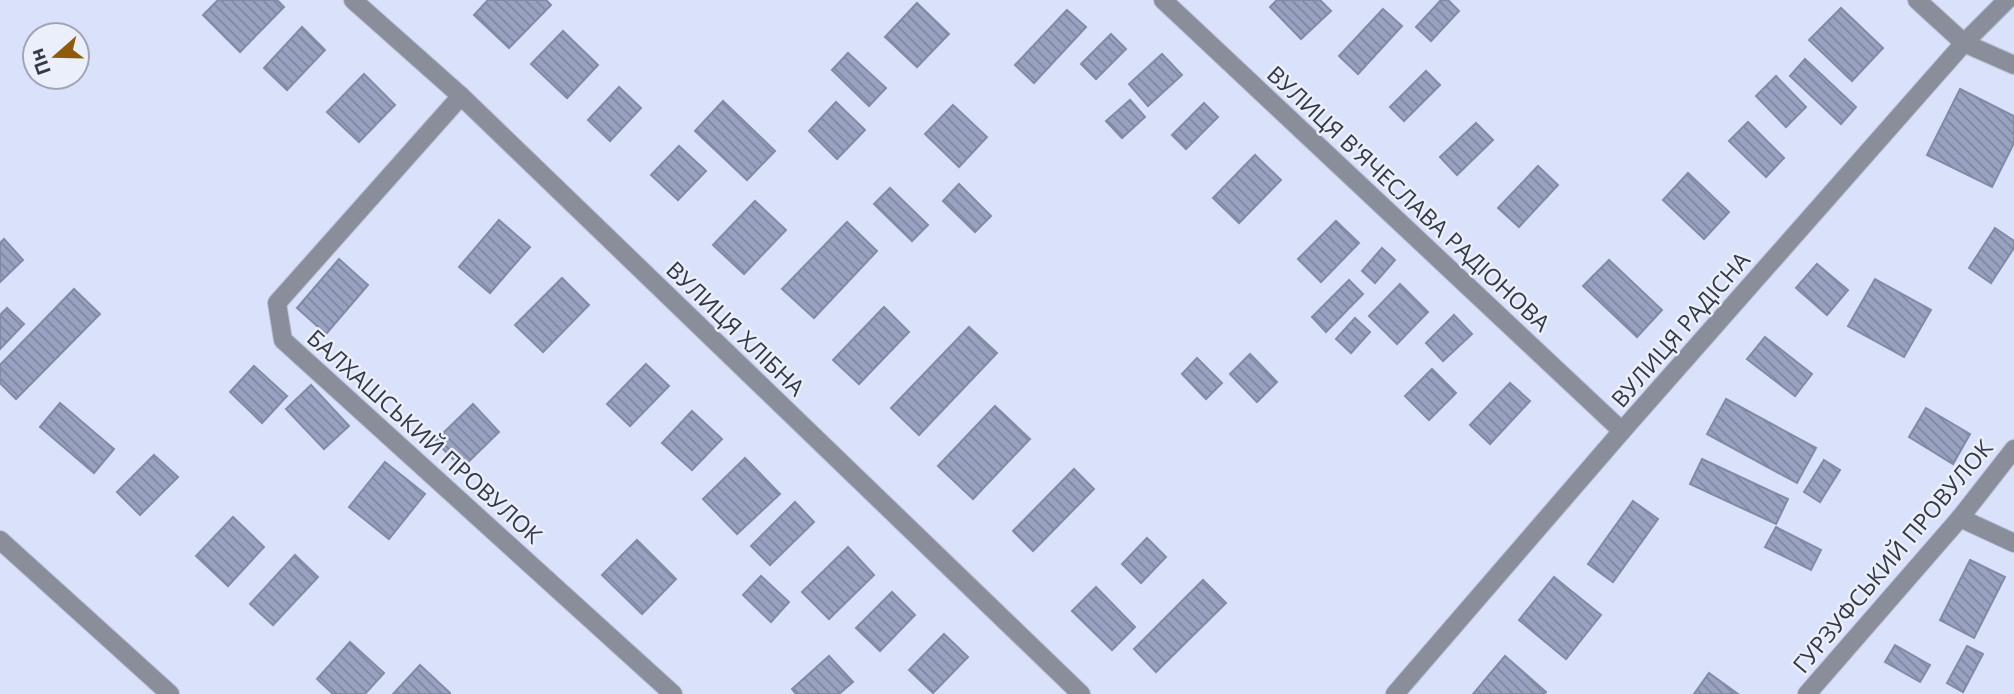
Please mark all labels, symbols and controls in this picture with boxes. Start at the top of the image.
north arrow [21,21,91,91]
text: Пн [23,45,57,79]
street label: ВУЛИЦЯ В'ЯЧЕСЛАВА РАДІОНОВА [1260,58,1558,338]
street label: ВУЛИЦЯ РАДІСНА [1603,244,1757,414]
street label: ВУЛИЦЯ ХЛІБНА [660,253,813,403]
street label: БАЛХАШСЬКИЙ ПРОВУЛОК [301,322,550,551]
street label: ГУРЗУФСЬКИЙ ПРОВУЛОК [1785,432,2000,680]

